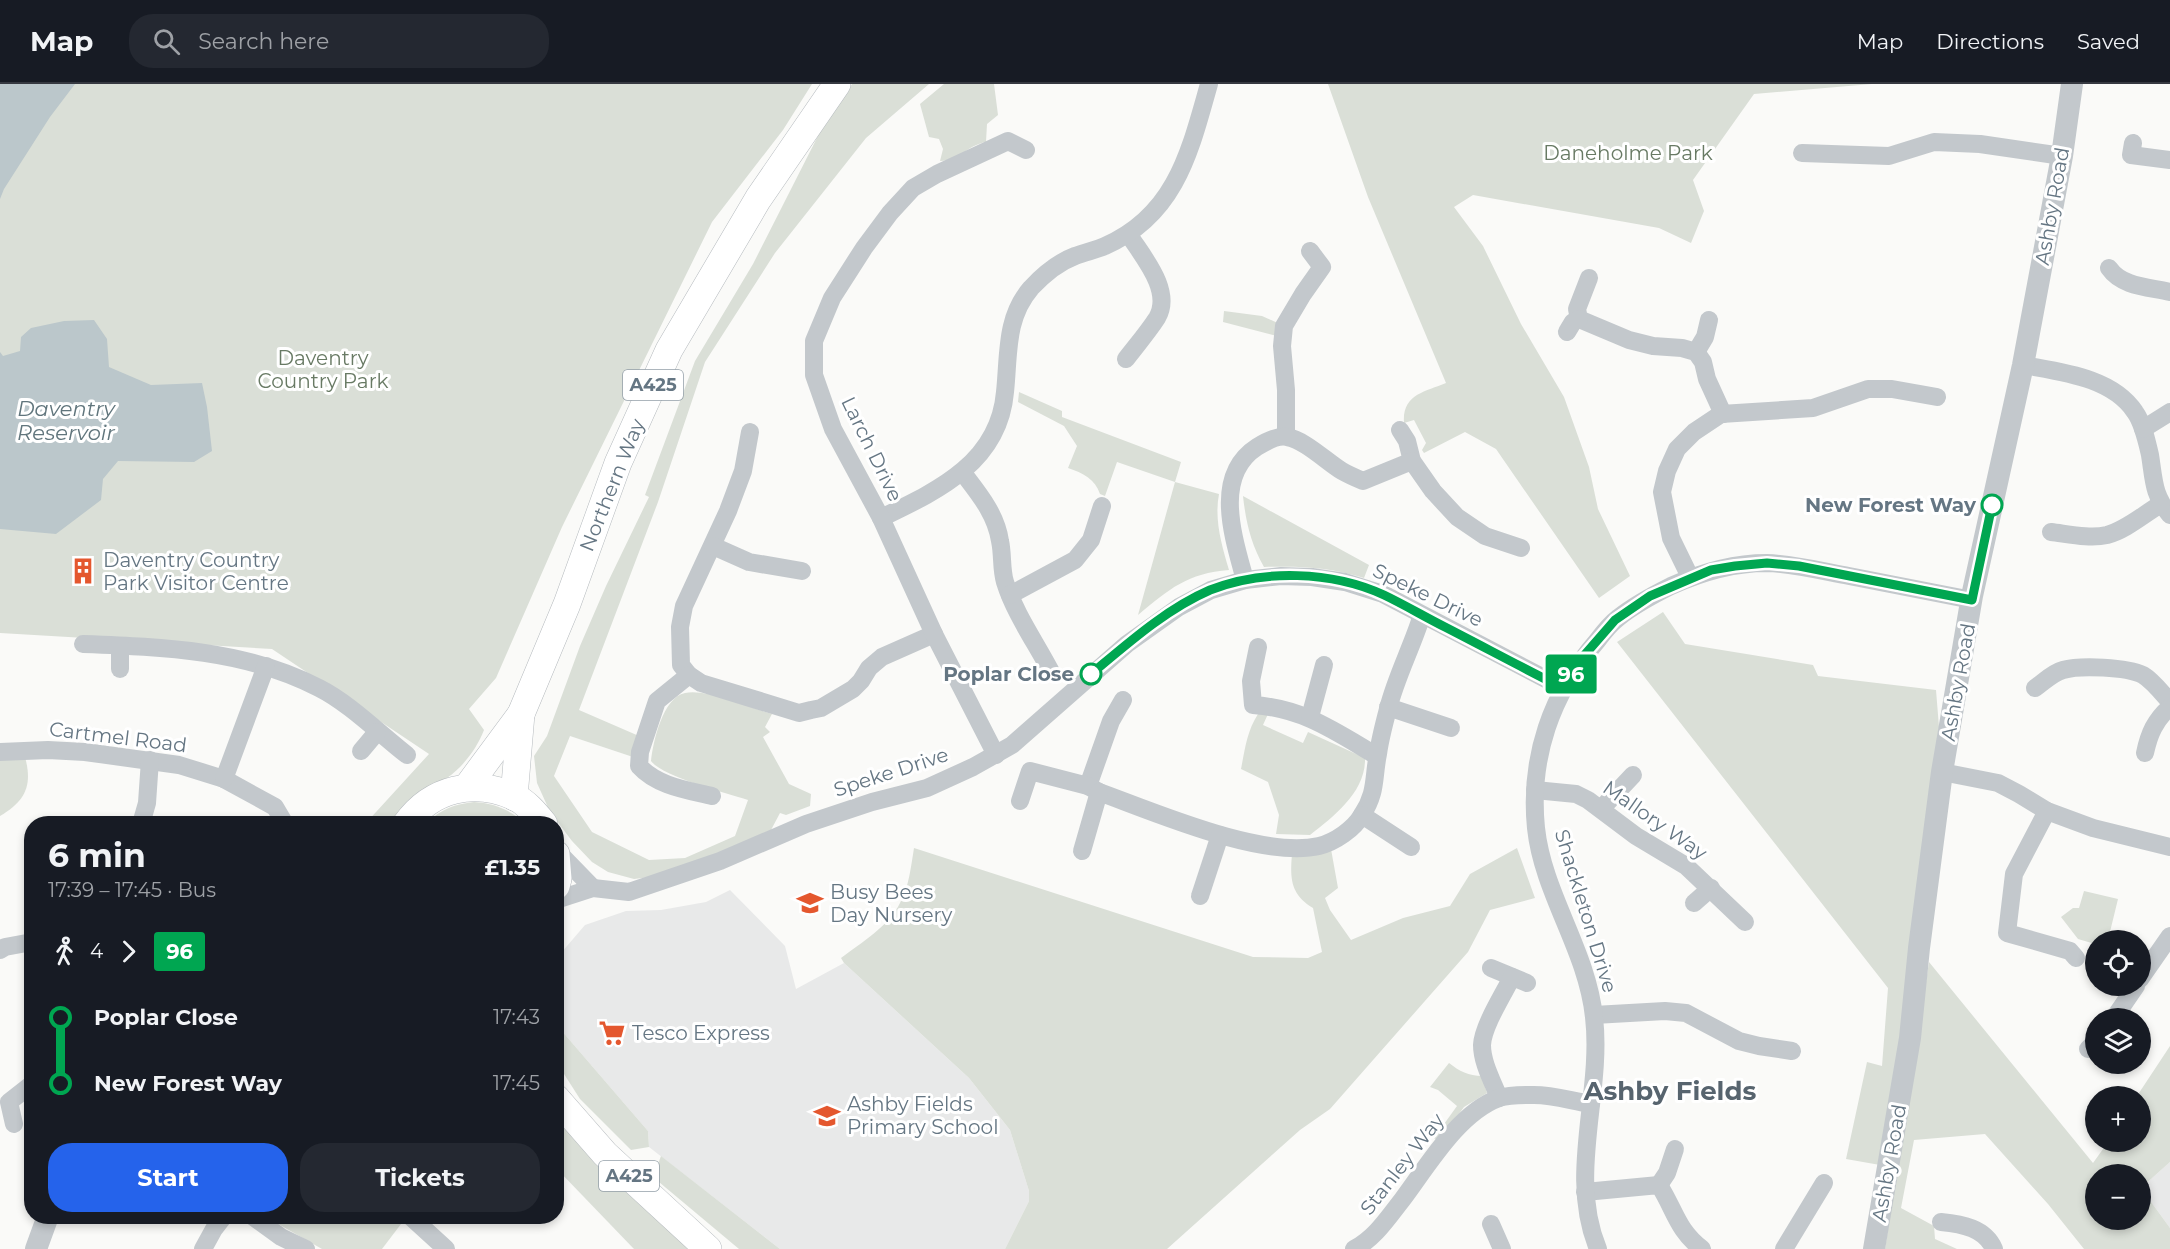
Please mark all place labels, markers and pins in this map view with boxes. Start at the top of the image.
place label: New Forest Way [1805,493,1977,517]
marker: New Forest Way [1981,494,2003,516]
place label: Daventry Country Park Visitor Centre [103,548,289,595]
building icon: Daventry Country Park Visitor Centre [68,556,98,586]
place label: Poplar Close [943,662,1074,686]
marker: Poplar Close [1080,663,1102,685]
place label: Busy Bees Day Nursery [830,880,952,927]
school or university icon: Busy Bees Day Nursery [795,888,825,918]
supermarket icon: Tesco Express [597,1018,627,1048]
place label: Tesco Express [632,1021,770,1045]
place label: Ashby Fields Primary School [847,1092,999,1139]
school or university icon: Ashby Fields Primary School [812,1101,842,1131]

